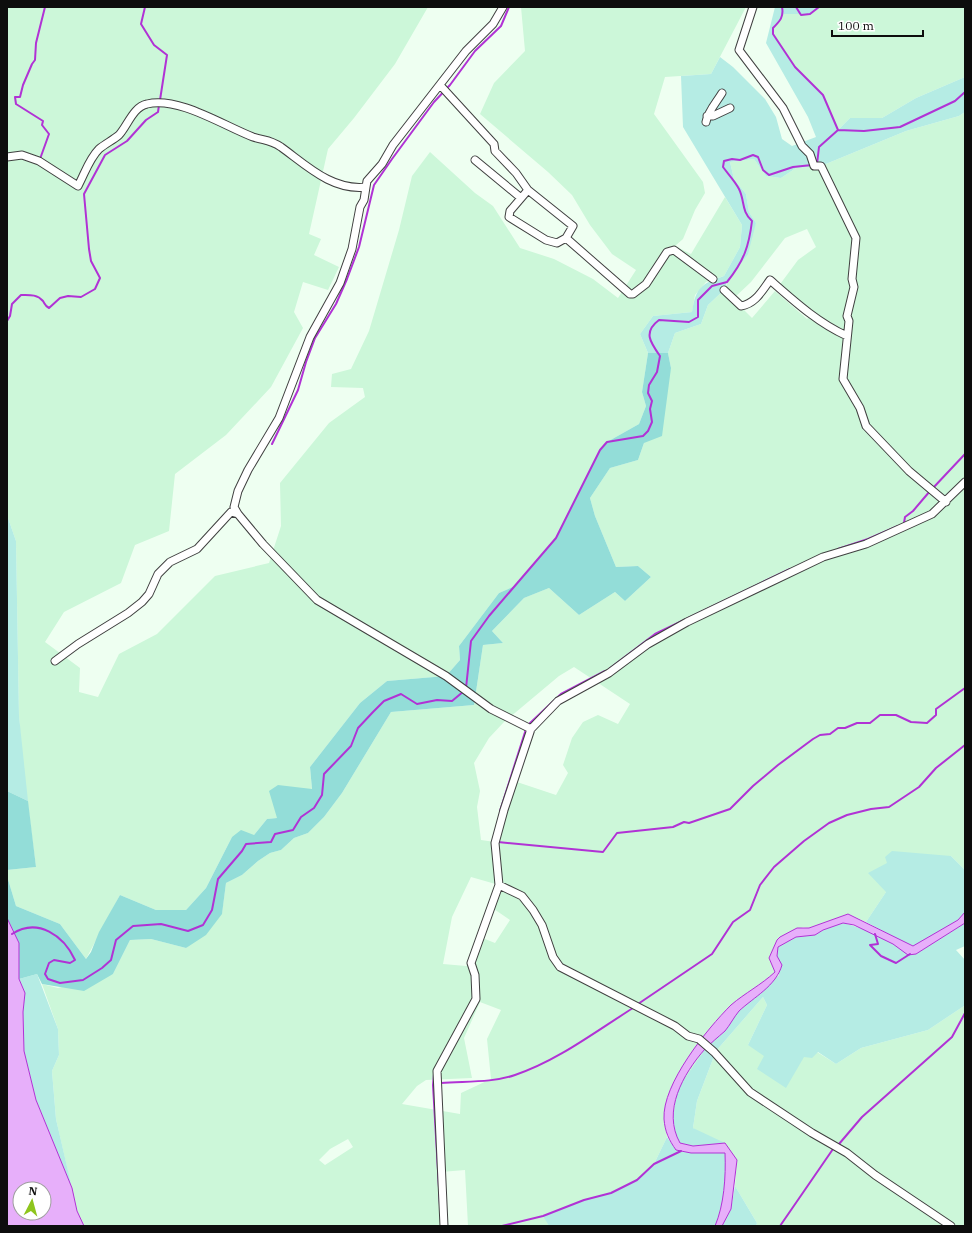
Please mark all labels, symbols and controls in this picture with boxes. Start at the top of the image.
scale bar [832,12,923,38]
text: 100 m [838,18,874,33]
north arrow [12,1181,52,1221]
text: N [28,1184,38,1199]

